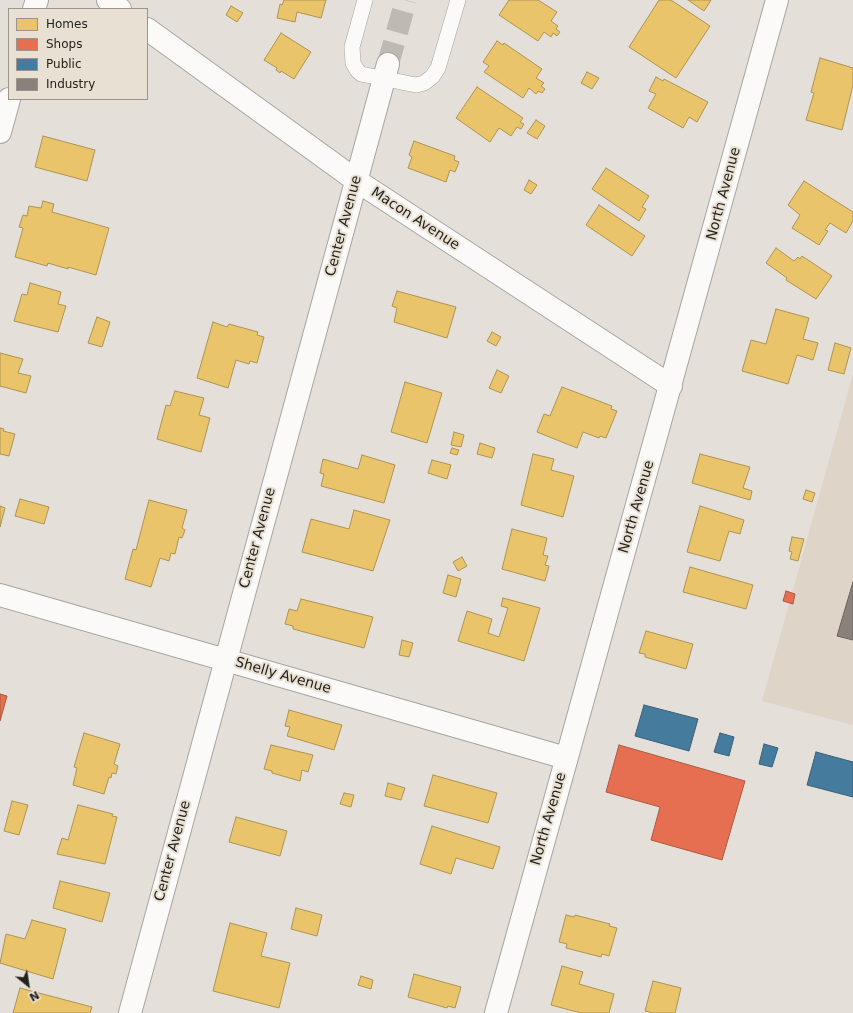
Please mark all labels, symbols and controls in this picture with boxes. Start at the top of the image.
legend [8,8,148,100]
text: Homes [46,17,88,31]
text: Shops [46,37,82,51]
text: Public [46,57,82,71]
text: Industry [46,77,95,91]
street label: North Avenue [704,146,744,242]
street label: Center Avenue [322,174,366,278]
street label: Macon Avenue [368,184,462,254]
street label: North Avenue [616,459,658,555]
street label: Center Avenue [236,486,280,590]
street label: Shelly Avenue [233,654,333,698]
street label: North Avenue [528,771,570,867]
street label: Center Avenue [151,799,195,903]
north arrow [8,965,48,1005]
text: N [27,988,41,1004]

